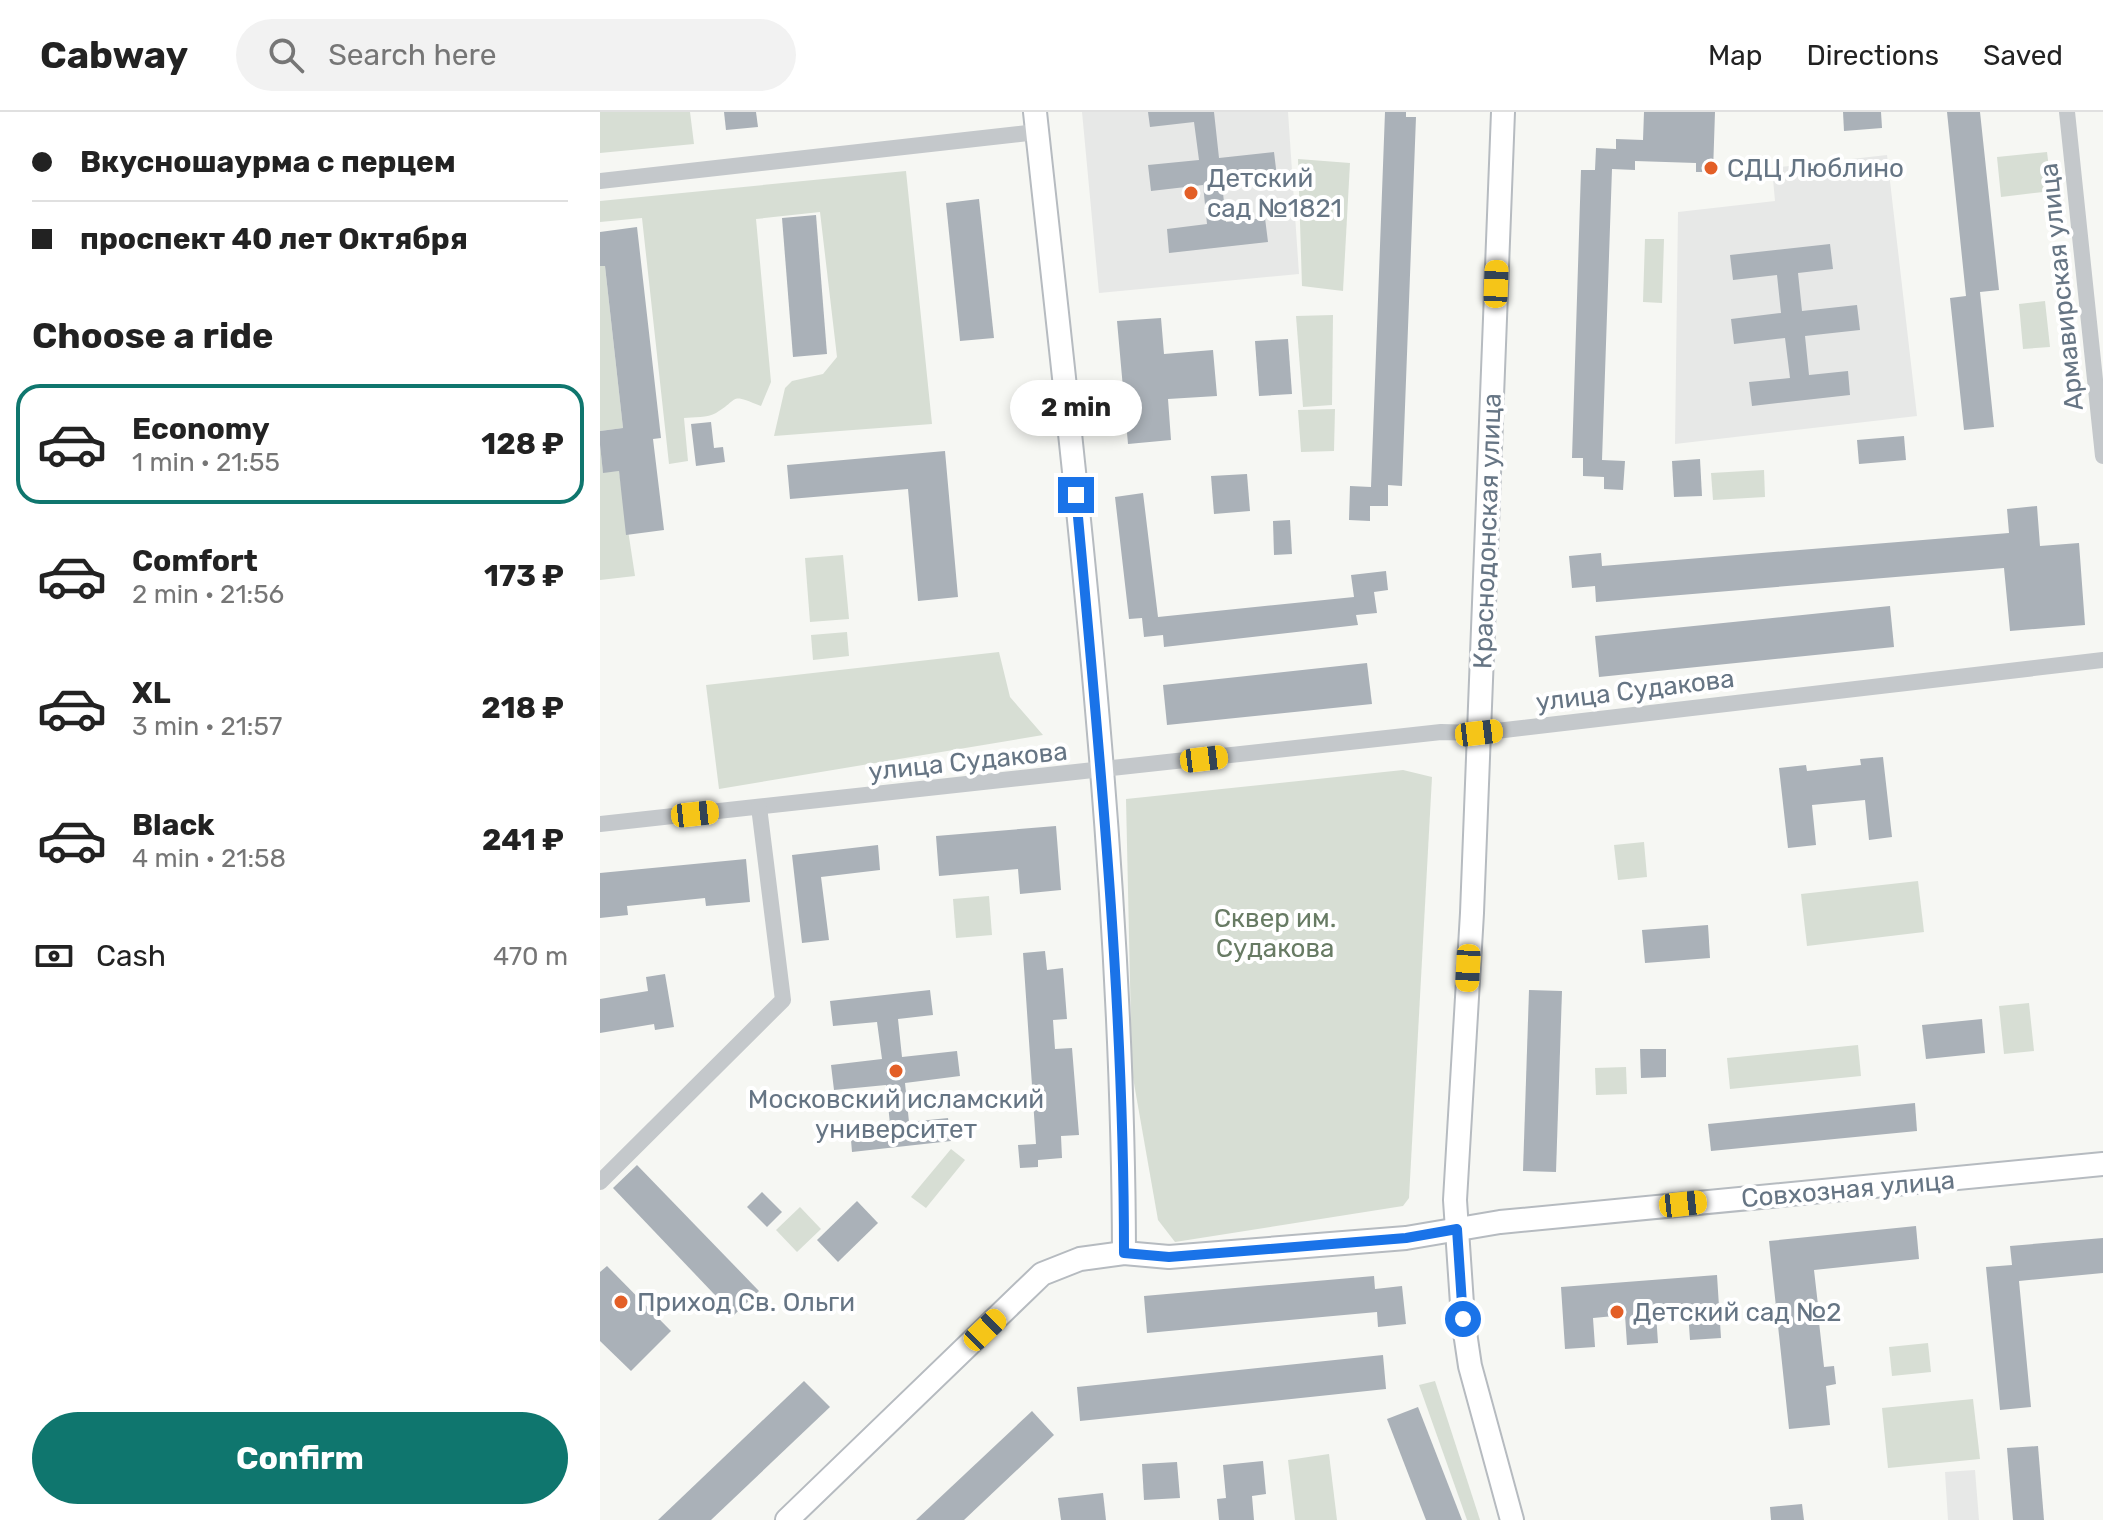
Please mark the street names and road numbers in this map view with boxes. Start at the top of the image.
street label: Армавирская улица [2033,162,2090,412]
street label: Краснодонская улица [1467,393,1508,669]
street label: улица Судакова [1534,663,1736,718]
street label: улица Судакова [867,736,1069,787]
street label: Совхозная улица [1740,1165,1956,1214]

